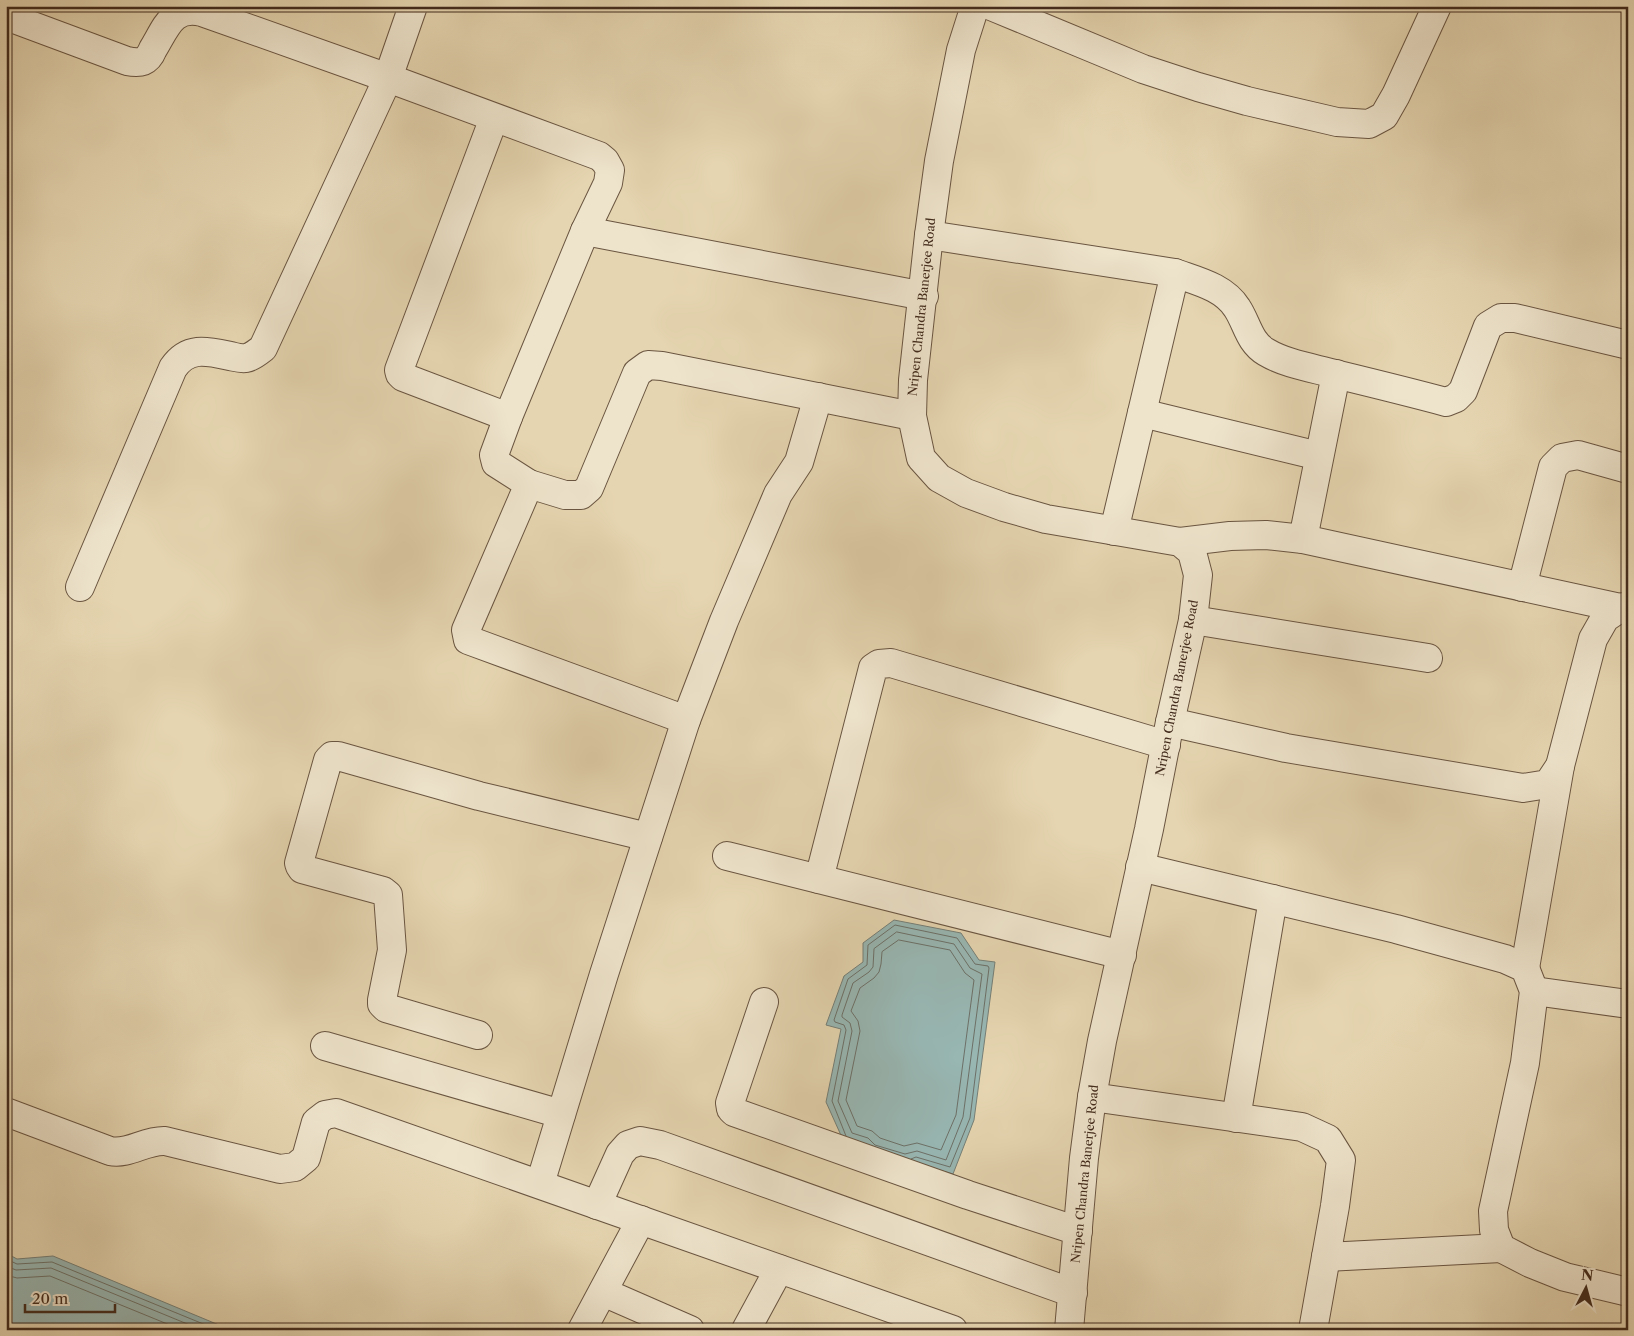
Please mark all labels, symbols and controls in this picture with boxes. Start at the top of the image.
street label: Nripen Chandra Banerjee Road [905,216,938,397]
street label: Nripen Chandra Banerjee Road [1152,598,1201,777]
street label: Nripen Chandra Banerjee Road [1068,1083,1101,1264]
north arrow [1562,1264,1612,1314]
text: N [1580,1265,1594,1285]
scale bar [25,1281,115,1313]
text: 20 m [32,1289,68,1308]

